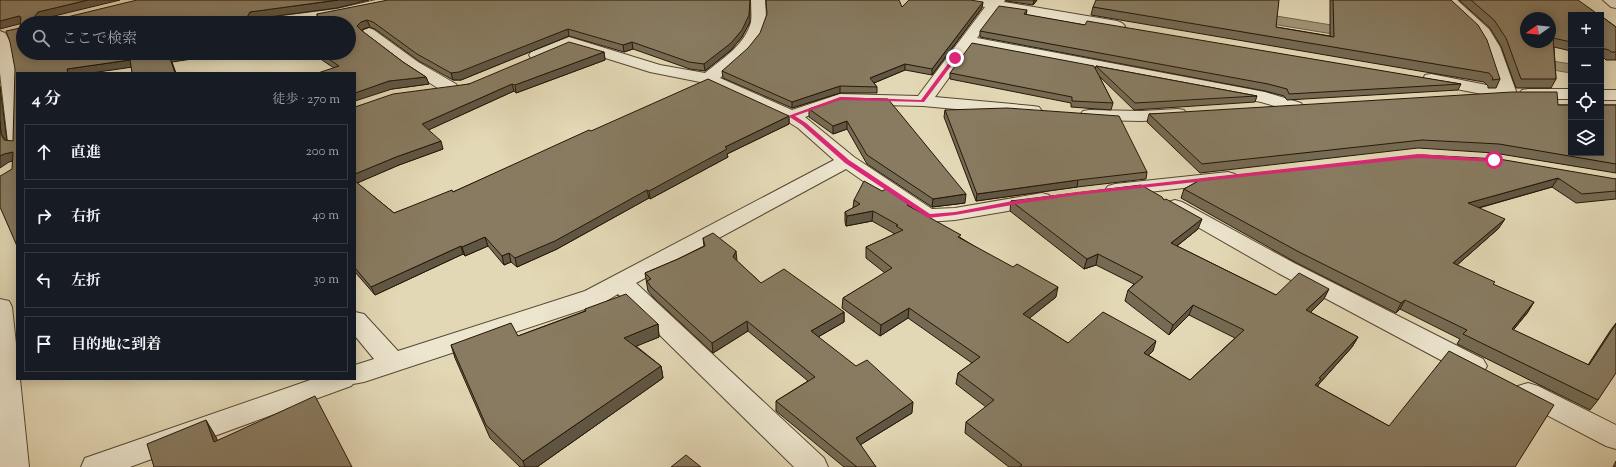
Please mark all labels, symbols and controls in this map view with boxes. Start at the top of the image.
north arrow [1520,12,1556,48]
map controls [1568,12,1604,156]
button: + [1568,12,1604,48]
search box [16,16,356,60]
icon: search [30,27,52,49]
text: ここで検索 [62,29,137,50]
button: − [1568,48,1604,84]
route end [946,49,964,67]
button: locate [1568,84,1604,120]
text: 4 分 [32,88,61,112]
text: 徒歩 · 270 m [272,91,340,109]
button: layers [1568,120,1604,156]
icon: ahead [33,141,55,163]
text: 直進 [71,143,101,164]
text: 200 m [306,143,339,161]
route start [1485,151,1503,169]
icon: right [33,205,55,227]
text: 右折 [71,207,101,228]
text: 40 m [312,207,339,225]
icon: left [33,269,55,291]
text: 左折 [71,271,101,292]
text: 30 m [313,271,339,289]
icon: arrive [33,333,55,355]
text: 目的地に到着 [71,335,161,356]

